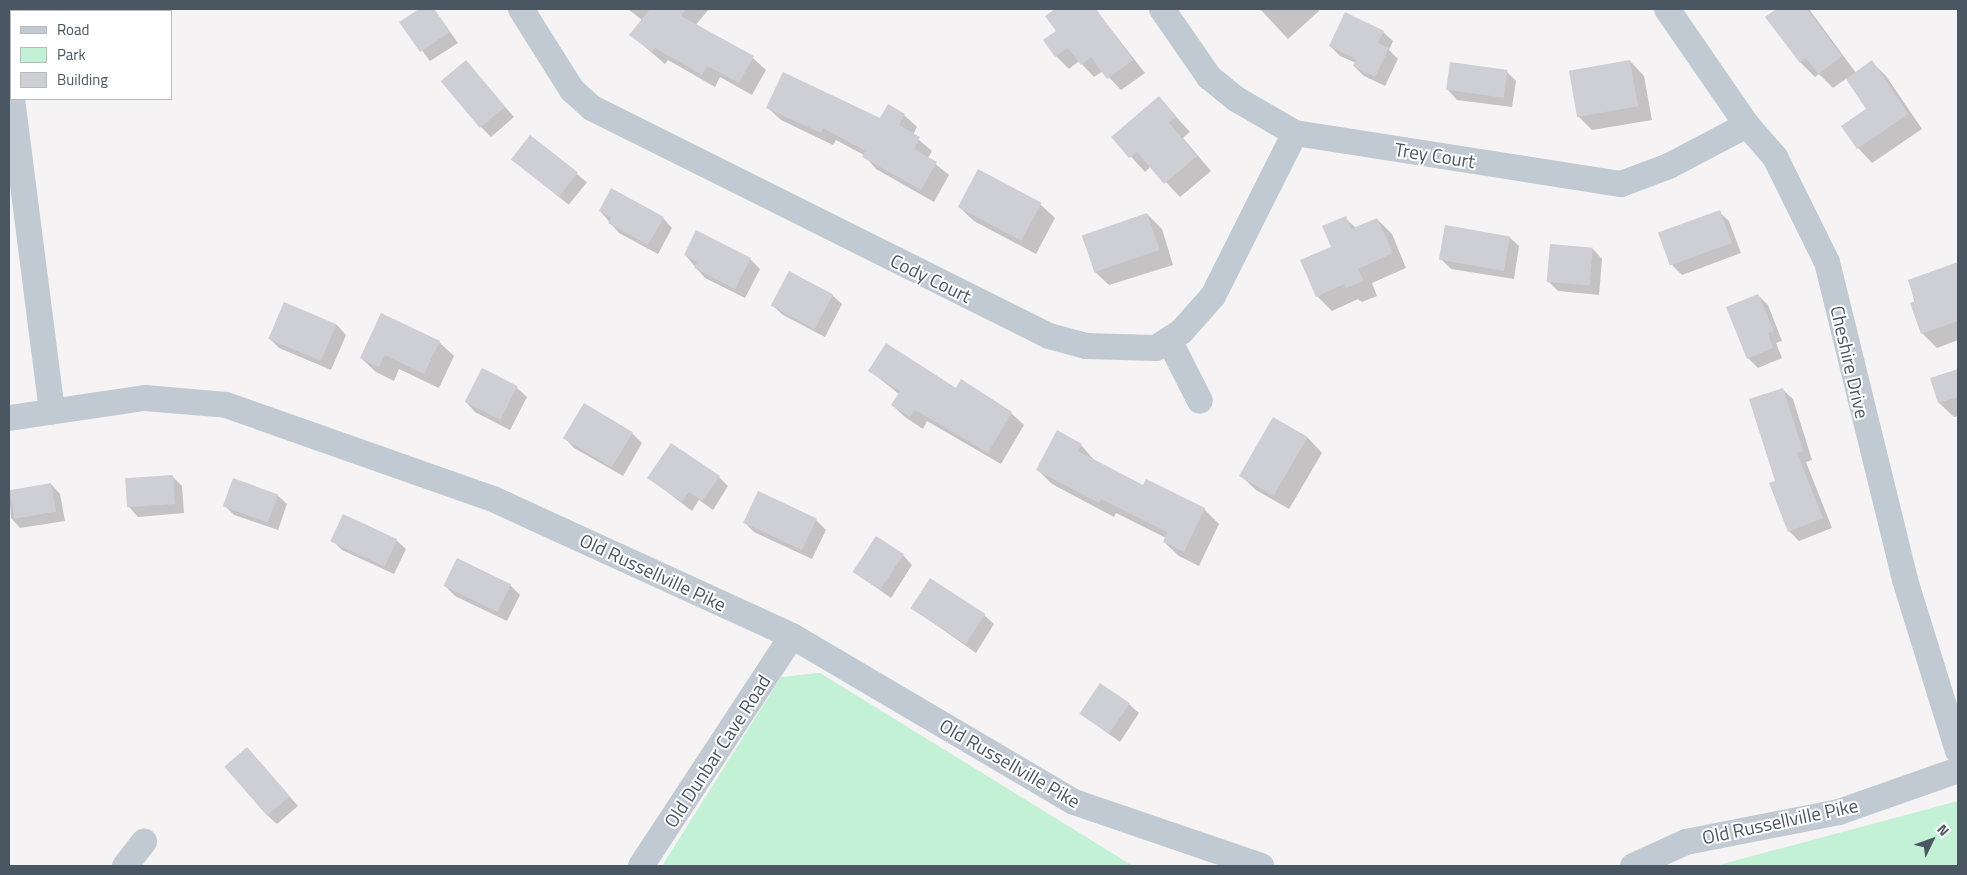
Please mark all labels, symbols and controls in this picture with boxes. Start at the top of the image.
legend [10,10,172,100]
text: Road [57,18,89,41]
text: Park [57,43,86,66]
text: Building [57,68,108,91]
street label: Trey Court [1393,137,1477,173]
street label: Cody Court [887,249,975,307]
street label: Cheshire Drive [1826,303,1874,421]
street label: Old Russellville Pike [576,528,730,616]
street label: Old Dunbar Cave Road [659,670,775,832]
street label: Old Russellville Pike [936,713,1084,813]
street label: Old Russellville Pike [1700,793,1860,849]
north arrow [1907,815,1957,865]
text: N [1932,819,1955,840]

